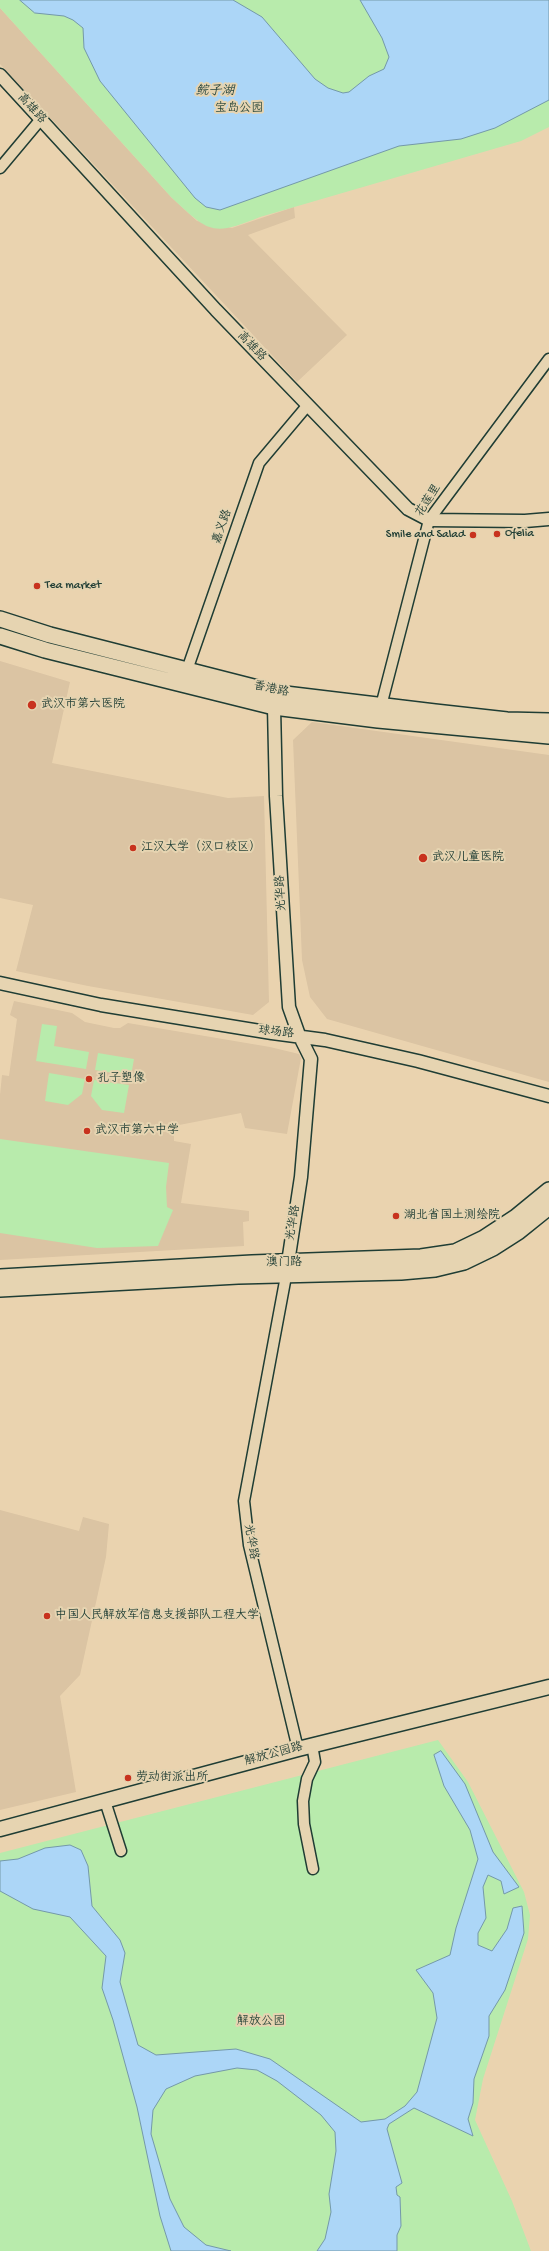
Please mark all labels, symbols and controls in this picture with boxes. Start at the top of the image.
water label: 鲩子湖 [196,84,234,100]
street label: 高雄路 [13,91,49,127]
park label: 宝岛公园 [215,102,263,116]
street label: 高雄路 [233,329,269,365]
street label: 花莲里 [413,482,445,520]
street label: 嘉义路 [210,508,236,546]
place label: Ofelia [505,527,534,541]
place label: Smile and Salad [386,528,465,542]
marker: Ofelia [492,529,502,539]
marker: Smile and Salad [468,530,478,540]
place label: Tea market [45,579,101,593]
marker: Tea market [32,581,42,591]
street label: 香港路 [252,679,290,701]
place label: 武汉市第六医院 [41,698,125,712]
marker: 武汉市第六医院 [26,699,38,711]
place label: 江汉大学（汉口校区） [141,841,261,855]
marker: 江汉大学（汉口校区） [128,843,138,853]
place label: 武汉儿童医院 [432,851,504,865]
marker: 武汉儿童医院 [417,852,429,864]
street label: 光华路 [274,875,290,911]
street label: 球场路 [257,1024,295,1042]
place label: 孔子塑像 [97,1072,145,1086]
marker: 孔子塑像 [84,1074,94,1084]
place label: 武汉市第六中学 [95,1124,179,1138]
marker: 武汉市第六中学 [82,1126,92,1136]
street label: 光华路 [284,1204,304,1242]
place label: 湖北省国土测绘院 [404,1209,500,1223]
marker: 湖北省国土测绘院 [391,1211,401,1221]
street label: 澳门路 [266,1256,302,1270]
street label: 光华路 [240,1523,260,1561]
place label: 中国人民解放军信息支援部队工程大学 [55,1609,259,1623]
marker: 中国人民解放军信息支援部队工程大学 [42,1611,52,1621]
street label: 解放公园路 [243,1740,305,1770]
place label: 劳动街派出所 [136,1771,208,1785]
marker: 劳动街派出所 [123,1773,133,1783]
park label: 解放公园 [237,2015,285,2029]

